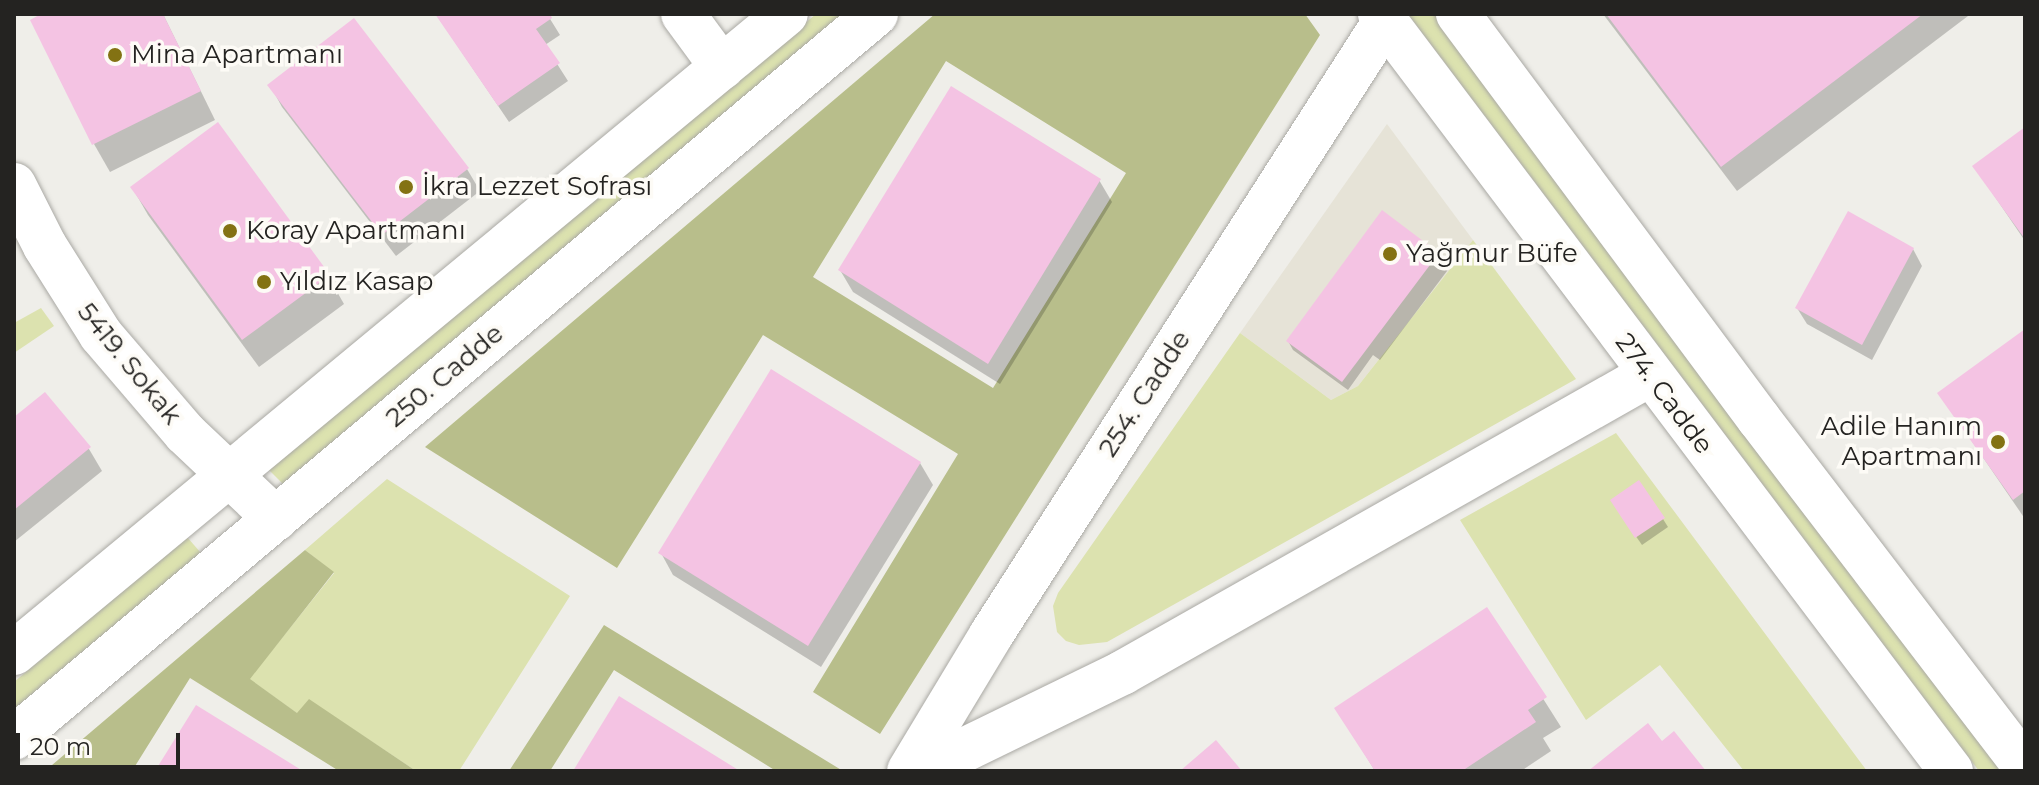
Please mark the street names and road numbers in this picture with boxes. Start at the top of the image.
street label: 5419. Sokak [71,297,187,431]
street label: 250. Cadde [380,318,510,434]
street label: 254. Cadde [1093,325,1197,463]
street label: 274. Cadde [1609,328,1719,460]

